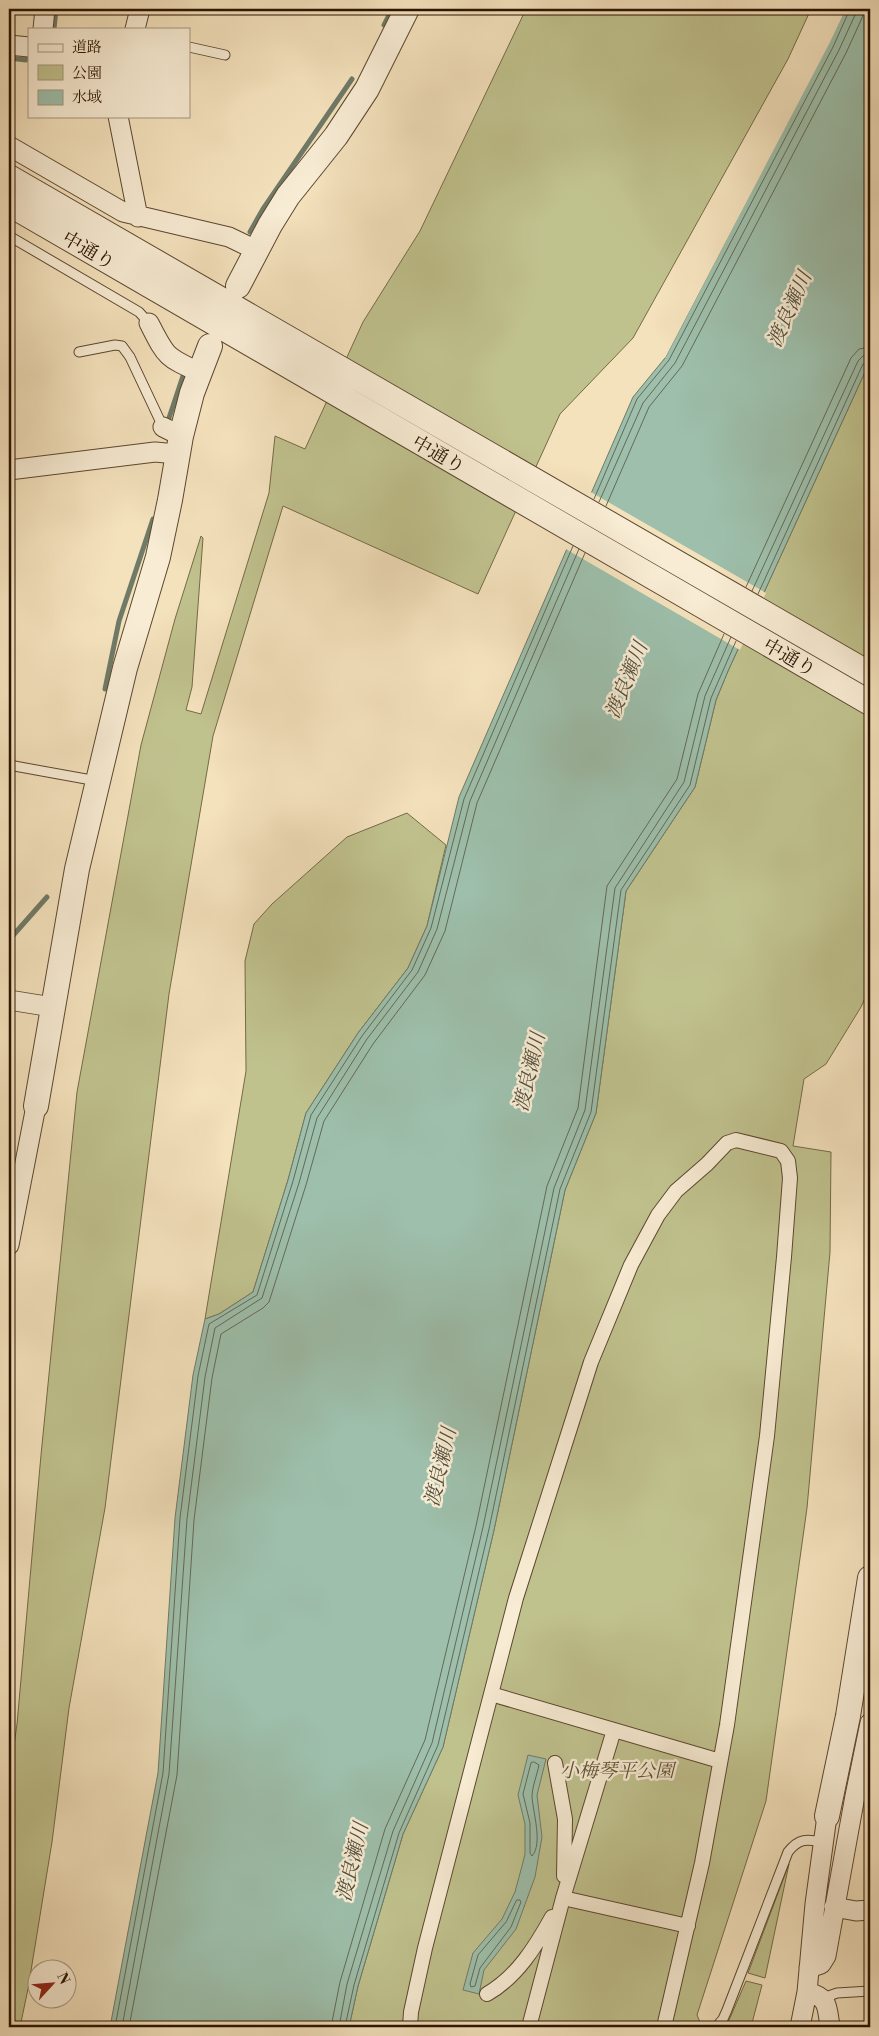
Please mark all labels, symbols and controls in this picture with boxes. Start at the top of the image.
legend [28,28,190,118]
text: 道路 [72,38,102,57]
text: 公園 [72,64,102,83]
text: 水域 [72,88,102,107]
street label: 中通り [58,226,119,276]
water label: 渡良瀬川 [763,266,819,351]
street label: 中通り [408,430,469,480]
street label: 中通り [759,633,820,683]
water label: 渡良瀬川 [601,637,655,722]
water label: 渡良瀬川 [509,1029,552,1114]
water label: 渡良瀬川 [420,1424,463,1509]
park label: 小梅琴平公園 [560,1759,677,1783]
water label: 渡良瀬川 [332,1819,375,1904]
north arrow [28,1958,78,2008]
text: N [52,1970,73,1988]

